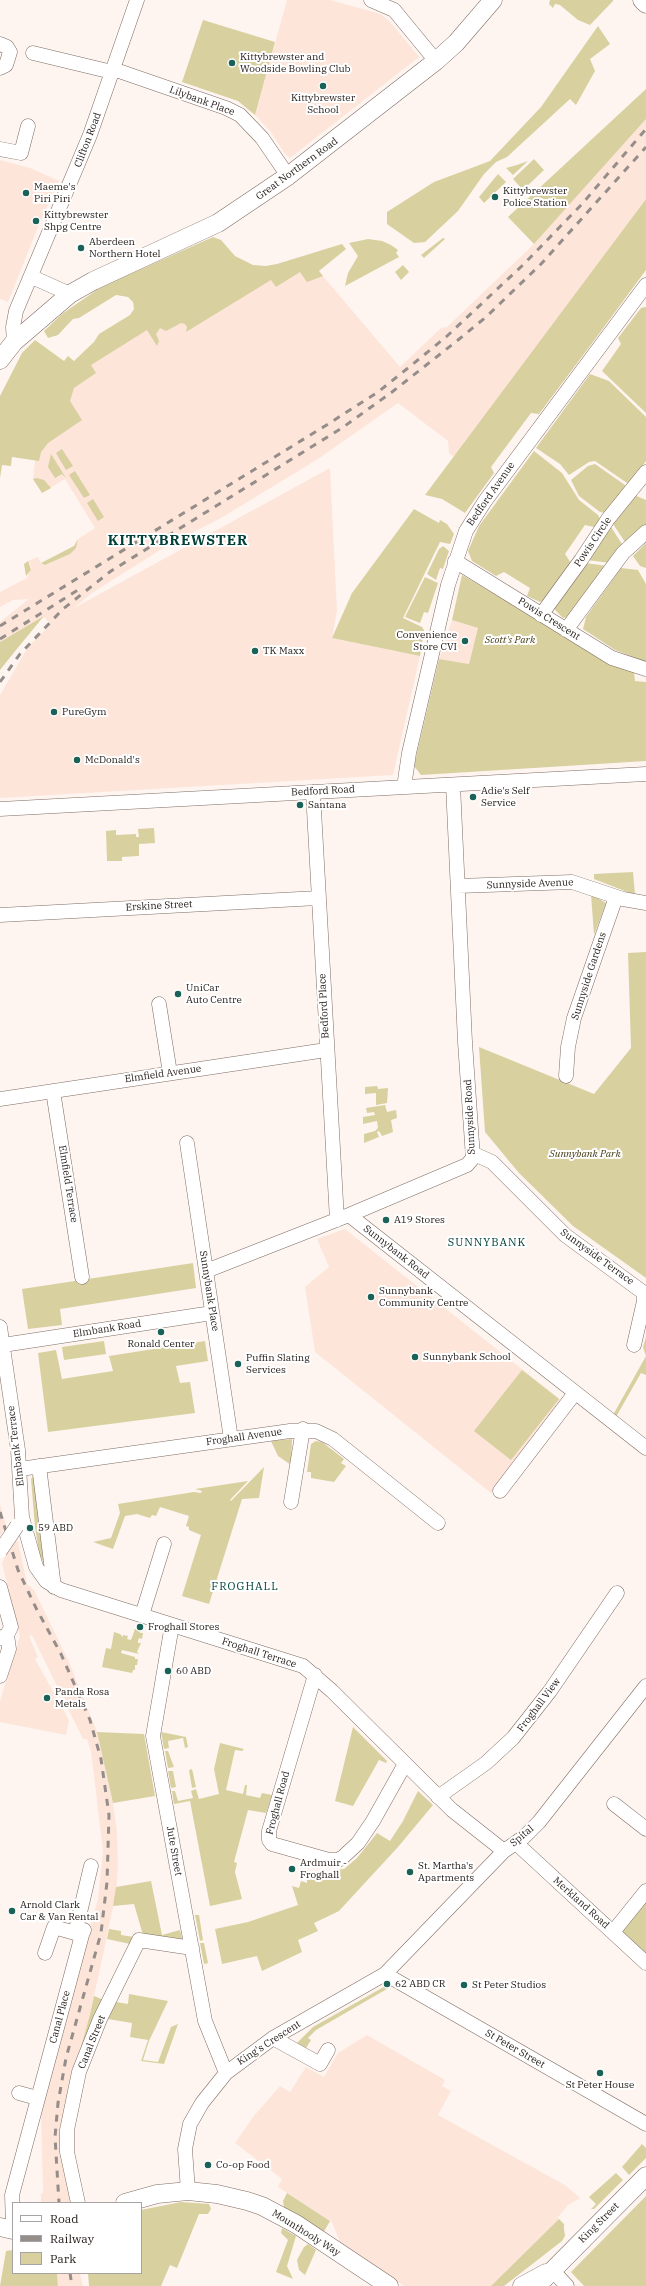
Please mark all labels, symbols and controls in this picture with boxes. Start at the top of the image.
place label: Kittybrewster and Woodside Bowling Club [240,51,351,74]
marker: Kittybrewster and Woodside Bowling Club [227,58,237,68]
marker: Kittybrewster School [318,81,328,91]
street label: Lilybank Place [168,84,236,118]
place label: Kittybrewster School [291,92,355,116]
street label: Clifton Road [72,111,104,169]
street label: Great Northern Road [254,135,340,203]
place label: Maeme's Piri Piri [34,181,76,204]
place label: Kittybrewster Police Station [503,185,567,208]
marker: Maeme's Piri Piri [21,188,31,198]
marker: Kittybrewster Police Station [490,192,500,202]
place label: Kittybrewster Shpg Centre [44,209,108,232]
marker: Kittybrewster Shpg Centre [31,216,41,226]
place label: Aberdeen Northern Hotel [89,236,161,260]
marker: Aberdeen Northern Hotel [76,243,86,253]
street label: Bedford Avenue [465,460,517,528]
street label: Powis Circle [572,515,614,569]
district label: KITTYBREWSTER [108,533,248,549]
street label: Powis Crescent [516,595,582,643]
place label: Convenience Store CVI [396,629,457,652]
park label: Scott's Park [485,634,535,646]
marker: Convenience Store CVI [460,636,470,646]
place label: TK Maxx [263,645,304,657]
marker: TK Maxx [250,646,260,656]
place label: PureGym [62,706,106,718]
marker: PureGym [49,707,59,717]
place label: McDonald's [85,754,140,766]
marker: McDonald's [72,755,82,765]
street label: Bedford Road [291,783,355,799]
place label: Adie's Self Service [481,785,529,808]
marker: Adie's Self Service [468,792,478,802]
place label: Santana [308,799,347,811]
marker: Santana [295,800,305,810]
street label: Sunnyside Avenue [486,876,574,892]
street label: Erskine Street [125,898,193,914]
street label: Sunnyside Gardens [569,931,609,1021]
street label: Bedford Place [316,973,332,1039]
place label: UniCar Auto Centre [186,982,242,1006]
marker: UniCar Auto Centre [173,989,183,999]
street label: Elmfield Avenue [124,1063,202,1085]
street label: Sunnyside Road [462,1079,478,1155]
street label: Elmfield Terrace [56,1144,80,1224]
park label: Sunnybank Park [549,1148,621,1160]
place label: A19 Stores [394,1214,445,1226]
marker: A19 Stores [381,1215,391,1225]
street label: Sunnybank Road [361,1223,431,1281]
street label: Sunnyside Terrace [558,1226,636,1288]
district label: SUNNYBANK [448,1236,526,1250]
street label: Sunnybank Place [197,1250,221,1332]
place label: Sunnybank Community Centre [379,1285,468,1308]
marker: Sunnybank Community Centre [366,1292,376,1302]
street label: Elmbank Road [72,1318,142,1340]
marker: Ronald Center [156,1327,166,1337]
place label: Ronald Center [128,1338,194,1350]
place label: Sunnybank School [423,1351,511,1363]
place label: Puffin Slating Services [246,1352,310,1376]
marker: Sunnybank School [410,1352,420,1362]
marker: Puffin Slating Services [233,1359,243,1369]
street label: Elmbank Terrace [5,1405,27,1487]
street label: Froghall Avenue [205,1426,283,1448]
place label: 59 ABD [38,1522,73,1534]
marker: 59 ABD [25,1523,35,1533]
district label: FROGHALL [211,1580,279,1594]
place label: Froghall Stores [148,1621,219,1633]
marker: Froghall Stores [135,1622,145,1632]
street label: Froghall Terrace [220,1635,298,1671]
place label: 60 ABD [176,1665,211,1677]
marker: 60 ABD [163,1666,173,1676]
street label: Froghall View [515,1676,563,1734]
place label: Panda Rosa Metals [55,1686,109,1710]
marker: Panda Rosa Metals [42,1693,52,1703]
street label: Froghall Road [264,1770,292,1836]
street label: Spital [508,1823,536,1849]
street label: Jute Street [164,1825,184,1877]
place label: Ardmuir - Froghall [300,1857,347,1880]
place label: St. Martha's Apartments [418,1860,474,1884]
marker: Ardmuir - Froghall [287,1864,297,1874]
marker: St. Martha's Apartments [405,1867,415,1877]
street label: Merkland Road [550,1875,612,1931]
place label: Arnold Clark Car & Van Rental [20,1899,98,1922]
marker: Arnold Clark Car & Van Rental [7,1906,17,1916]
place label: 62 ABD CR [395,1978,445,1990]
marker: 62 ABD CR [382,1979,392,1989]
place label: St Peter Studios [472,1979,546,1991]
marker: St Peter Studios [459,1980,469,1990]
street label: Canal Place [47,1989,73,2045]
street label: Canal Street [76,2013,108,2071]
street label: King's Crescent [235,2018,303,2068]
street label: St Peter Street [483,2027,547,2071]
marker: St Peter House [595,2068,605,2078]
place label: St Peter House [566,2079,634,2091]
place label: Co-op Food [216,2159,270,2171]
marker: Co-op Food [203,2160,213,2170]
street label: King Street [576,2200,622,2246]
legend [12,2202,142,2274]
street label: Mounthooly Way [270,2207,342,2259]
text: Road [50,2211,79,2226]
text: Railway [50,2231,94,2246]
text: Park [50,2251,76,2266]

